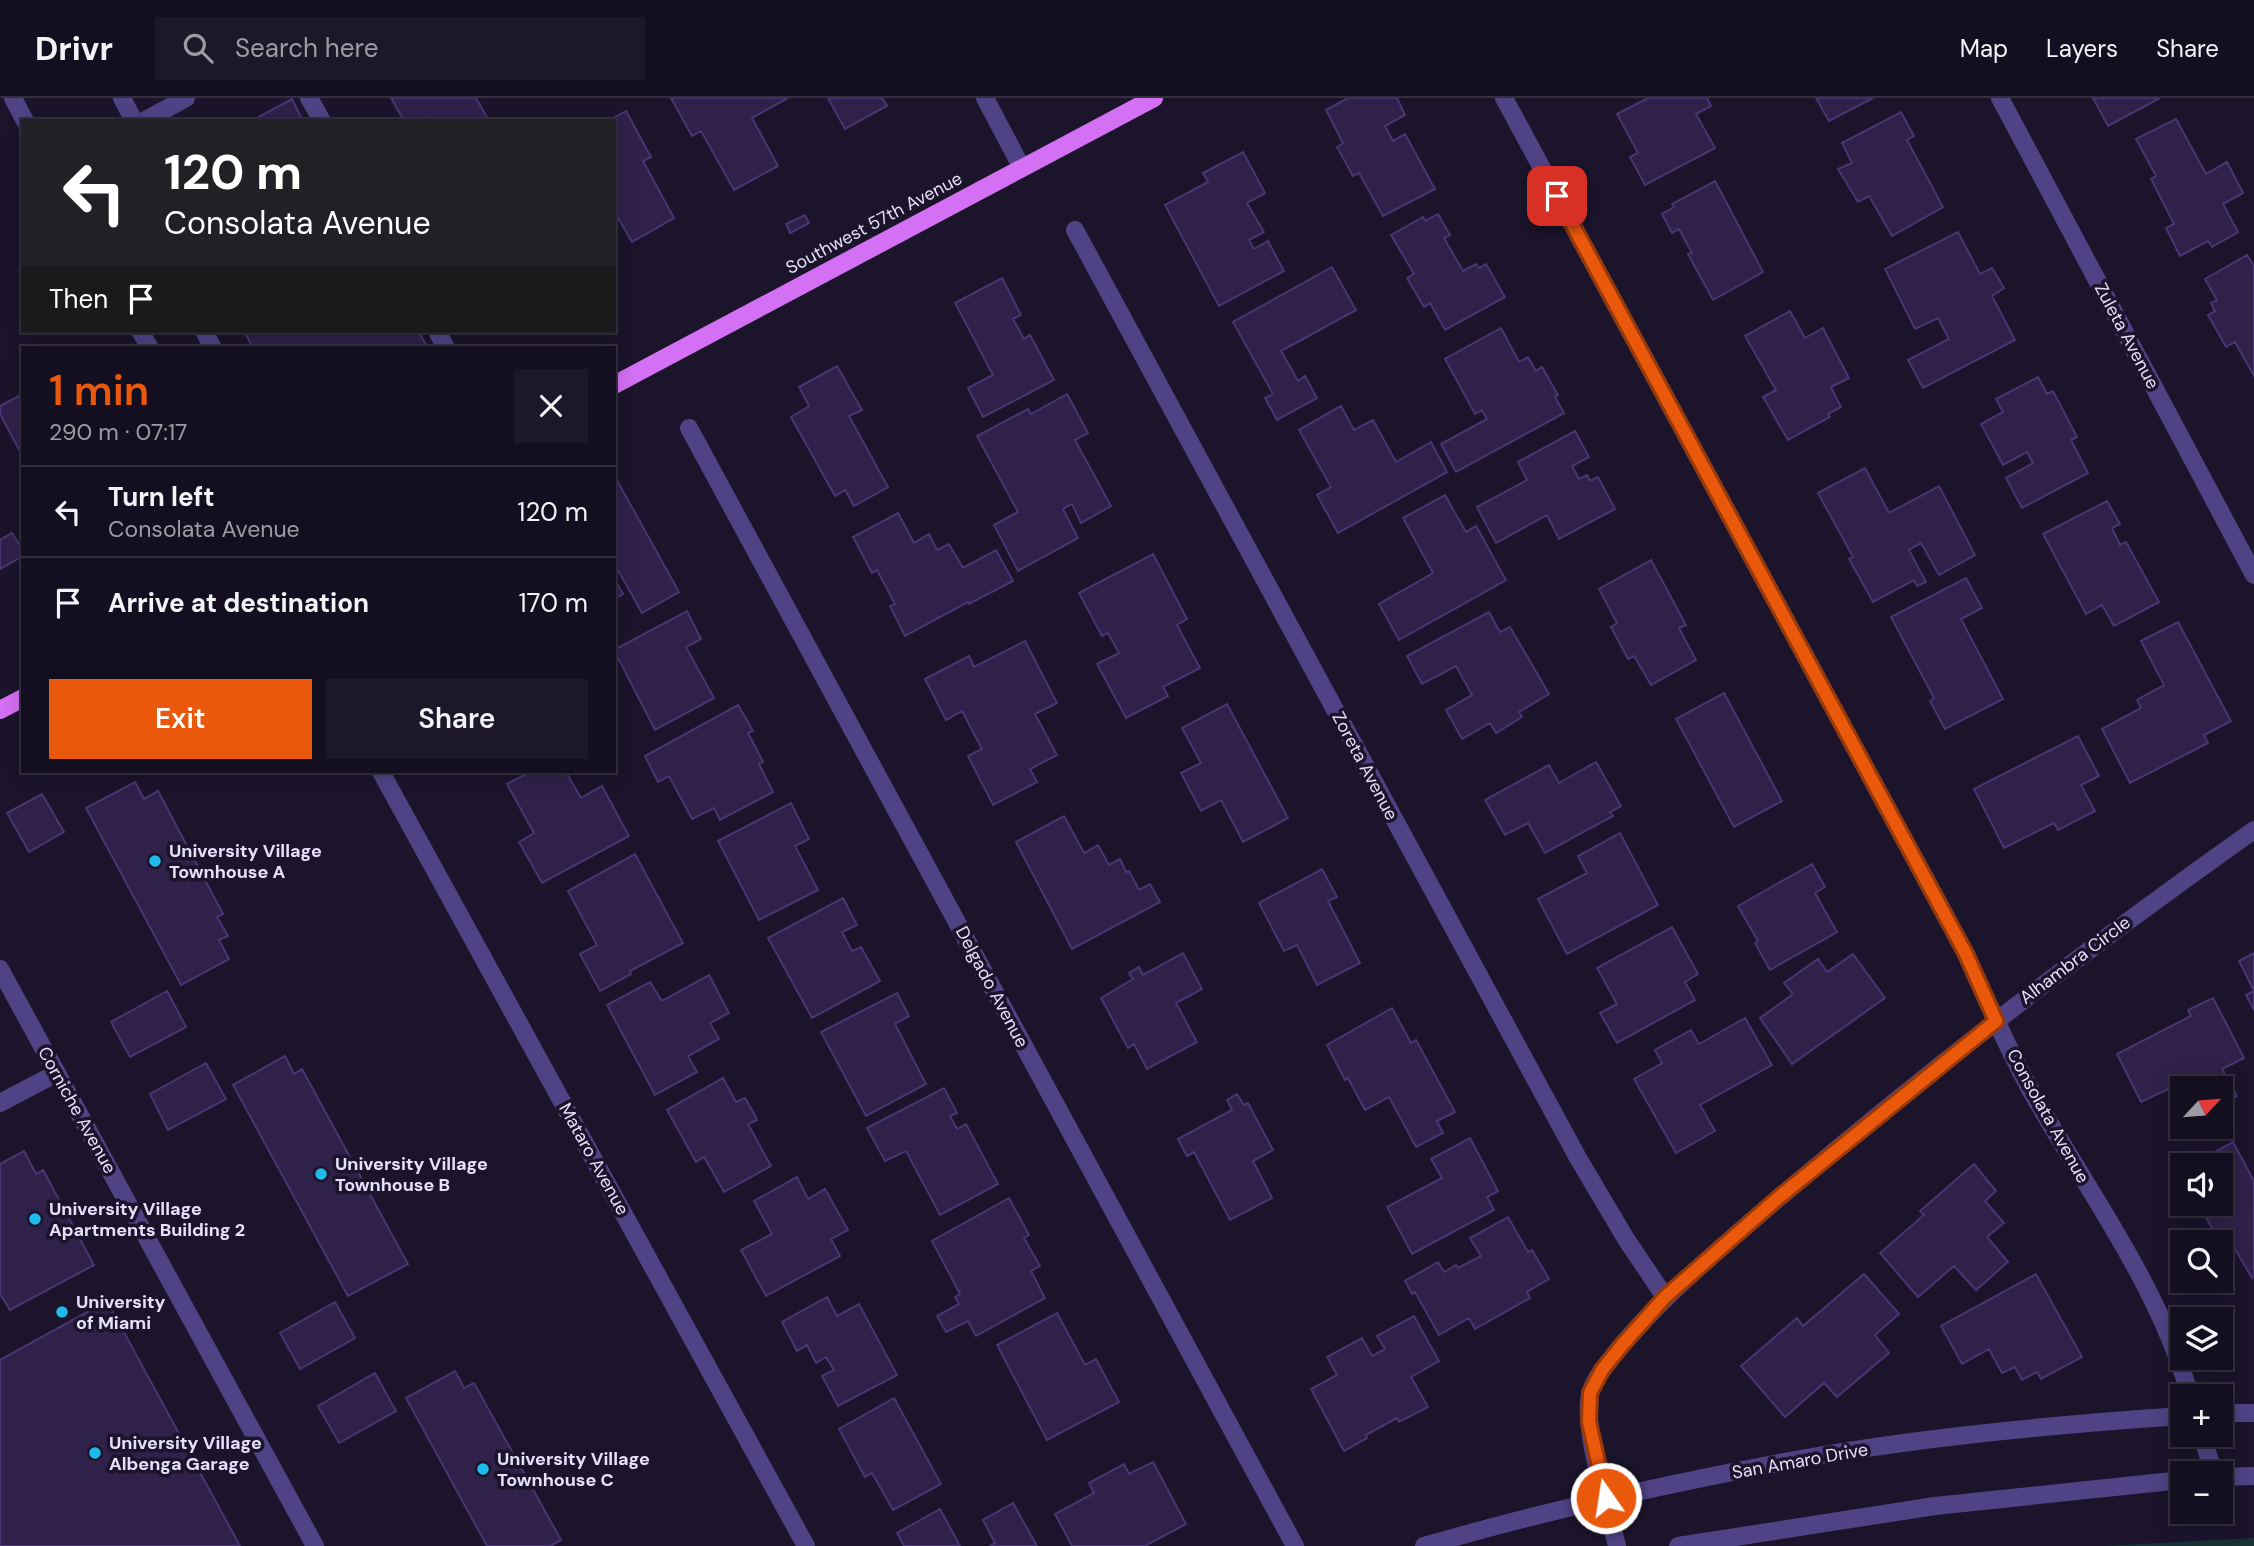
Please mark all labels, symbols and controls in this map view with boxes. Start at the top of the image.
search box [155,17,645,80]
text: Drivr [35,27,113,70]
icon: search [179,29,217,67]
text: Search here [235,31,378,65]
text: Map [1960,33,2008,64]
text: Layers [2046,33,2118,64]
text: Share [2156,33,2219,64]
text: 120 m [164,140,302,204]
icon: left [49,147,140,238]
street label: Southwest 57th Avenue [782,166,966,280]
pin [1527,166,1587,226]
icon: arrive [1538,177,1576,215]
text: Consolata Avenue [164,202,431,244]
street label: Zuleta Avenue [2089,279,2165,393]
icon: arrive [122,280,160,318]
text: Then [49,282,108,316]
text: 1 min [49,363,149,418]
button: close [514,369,588,443]
text: 290 m · 07:17 [49,417,187,447]
text: Turn left [108,480,215,514]
icon: left [49,493,87,531]
text: 120 m [517,495,588,529]
text: Consolata Avenue [108,514,300,544]
icon: arrive [49,584,87,622]
text: Arrive at destination [108,586,369,620]
text: 170 m [519,586,588,620]
button: Exit [49,679,312,759]
button: Share [326,679,588,759]
street label: Zoreta Avenue [1326,708,1404,824]
place label: University Village Townhouse A [169,839,322,884]
marker: University Village Townhouse A [147,853,163,869]
street label: Alhambra Circle [2015,910,2135,1010]
street label: Delgado Avenue [950,922,1034,1052]
street label: Corniche Avenue [32,1042,122,1178]
street label: Consolata Avenue [2001,1045,2095,1187]
north arrow [2170,1076,2233,1139]
map controls [2170,1076,2233,1524]
street label: Mataro Avenue [553,1099,635,1219]
place label: University Village Townhouse B [335,1152,488,1197]
button: sound [2170,1153,2233,1216]
marker: University Village Townhouse B [313,1166,329,1182]
place label: University Village Apartments Building 2 [49,1197,245,1242]
marker: University Village Apartments Building 2 [27,1211,43,1227]
button: search [2170,1230,2233,1293]
place label: University of Miami [76,1290,166,1335]
marker: University of Miami [54,1304,70,1320]
button: layers [2170,1307,2233,1370]
button: + [2170,1384,2233,1447]
place label: University Village Albenga Garage [109,1431,262,1476]
street label: San Amaro Drive [1730,1437,1870,1485]
marker: University Village Albenga Garage [87,1445,103,1461]
place label: University Village Townhouse C [497,1447,650,1492]
marker: University Village Townhouse C [475,1461,491,1477]
position arrow [1569,1461,1643,1535]
button: − [2170,1461,2233,1524]

